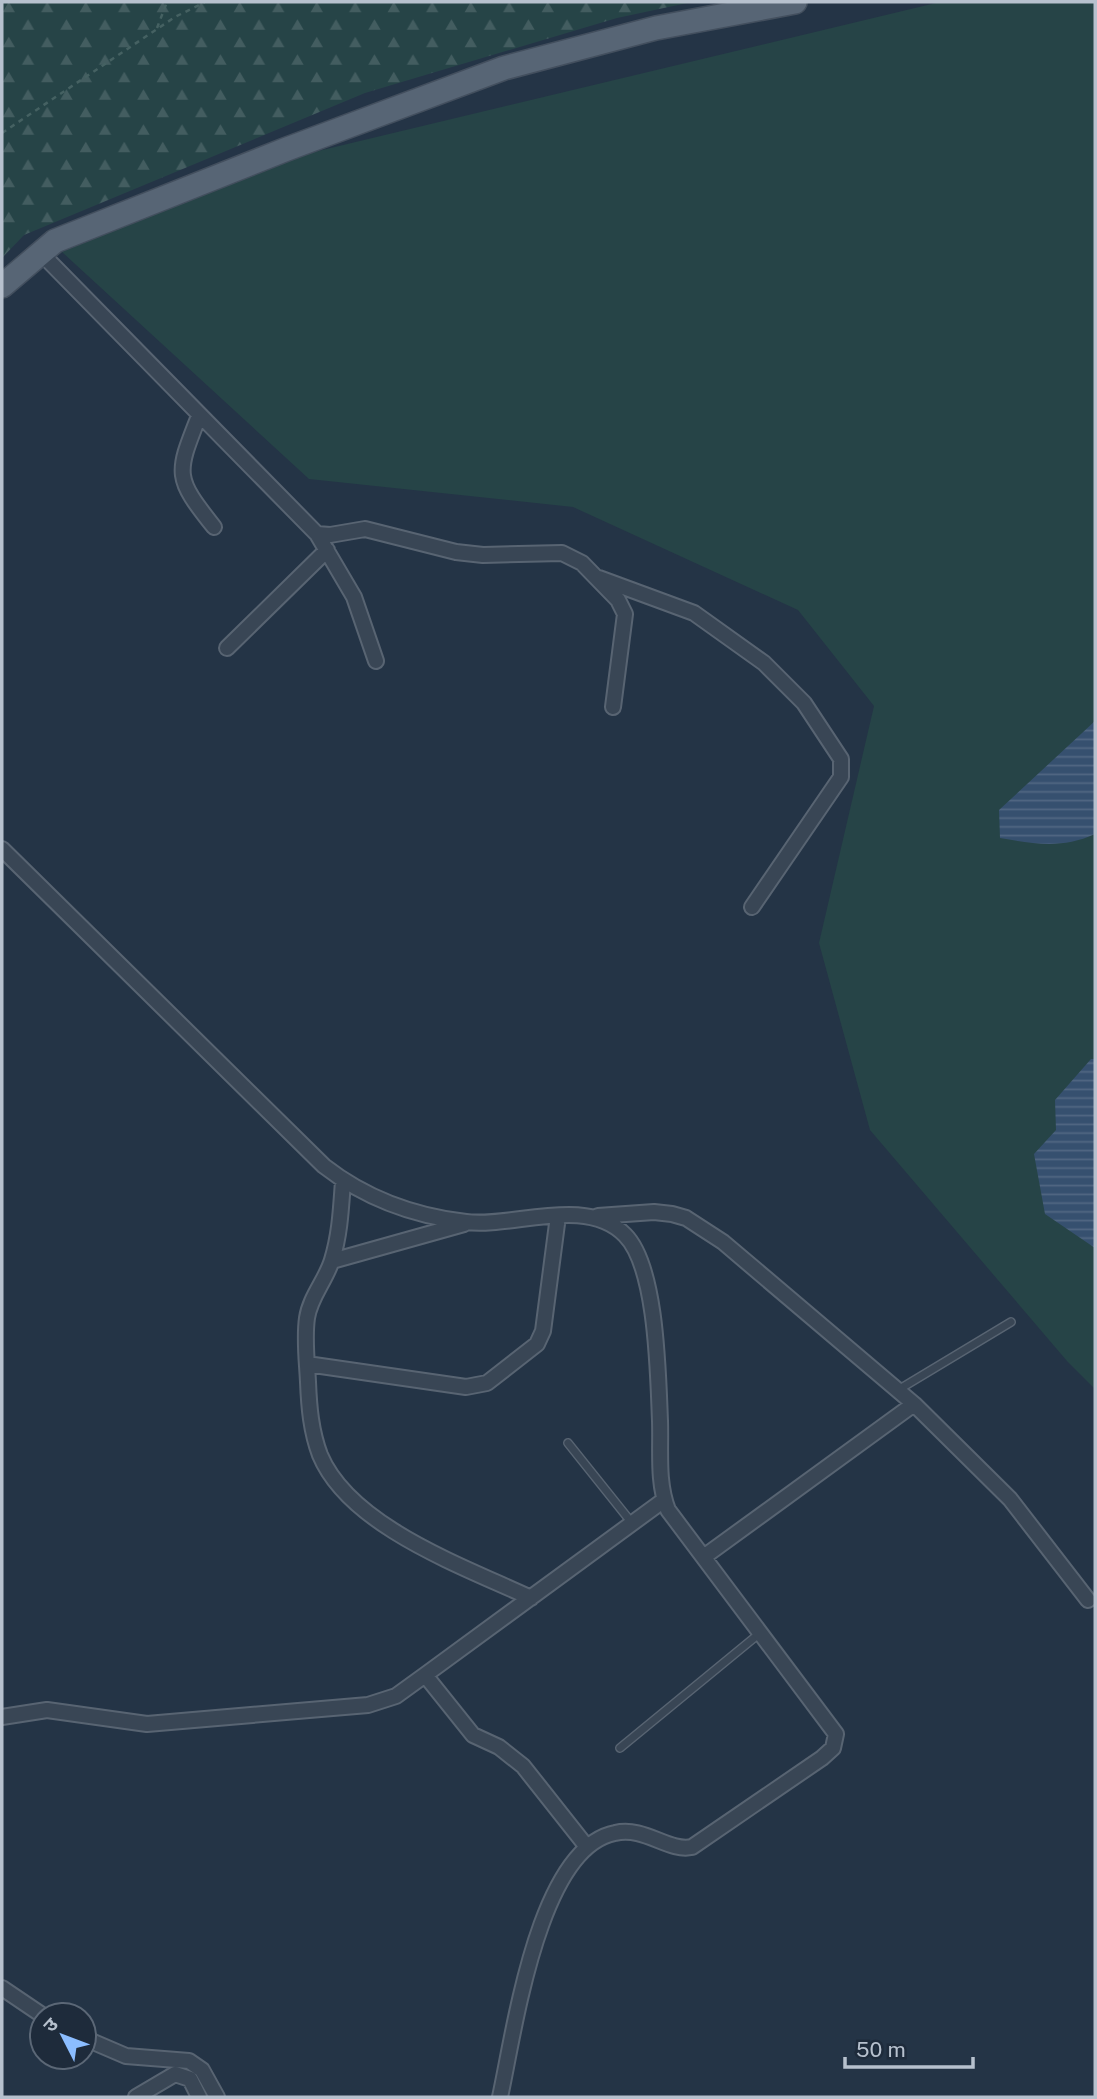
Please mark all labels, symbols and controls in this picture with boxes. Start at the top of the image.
north arrow [28,2001,98,2071]
text: उ [38,2012,63,2036]
scale bar [845,2025,973,2070]
text: 50 m [856,2037,906,2062]

